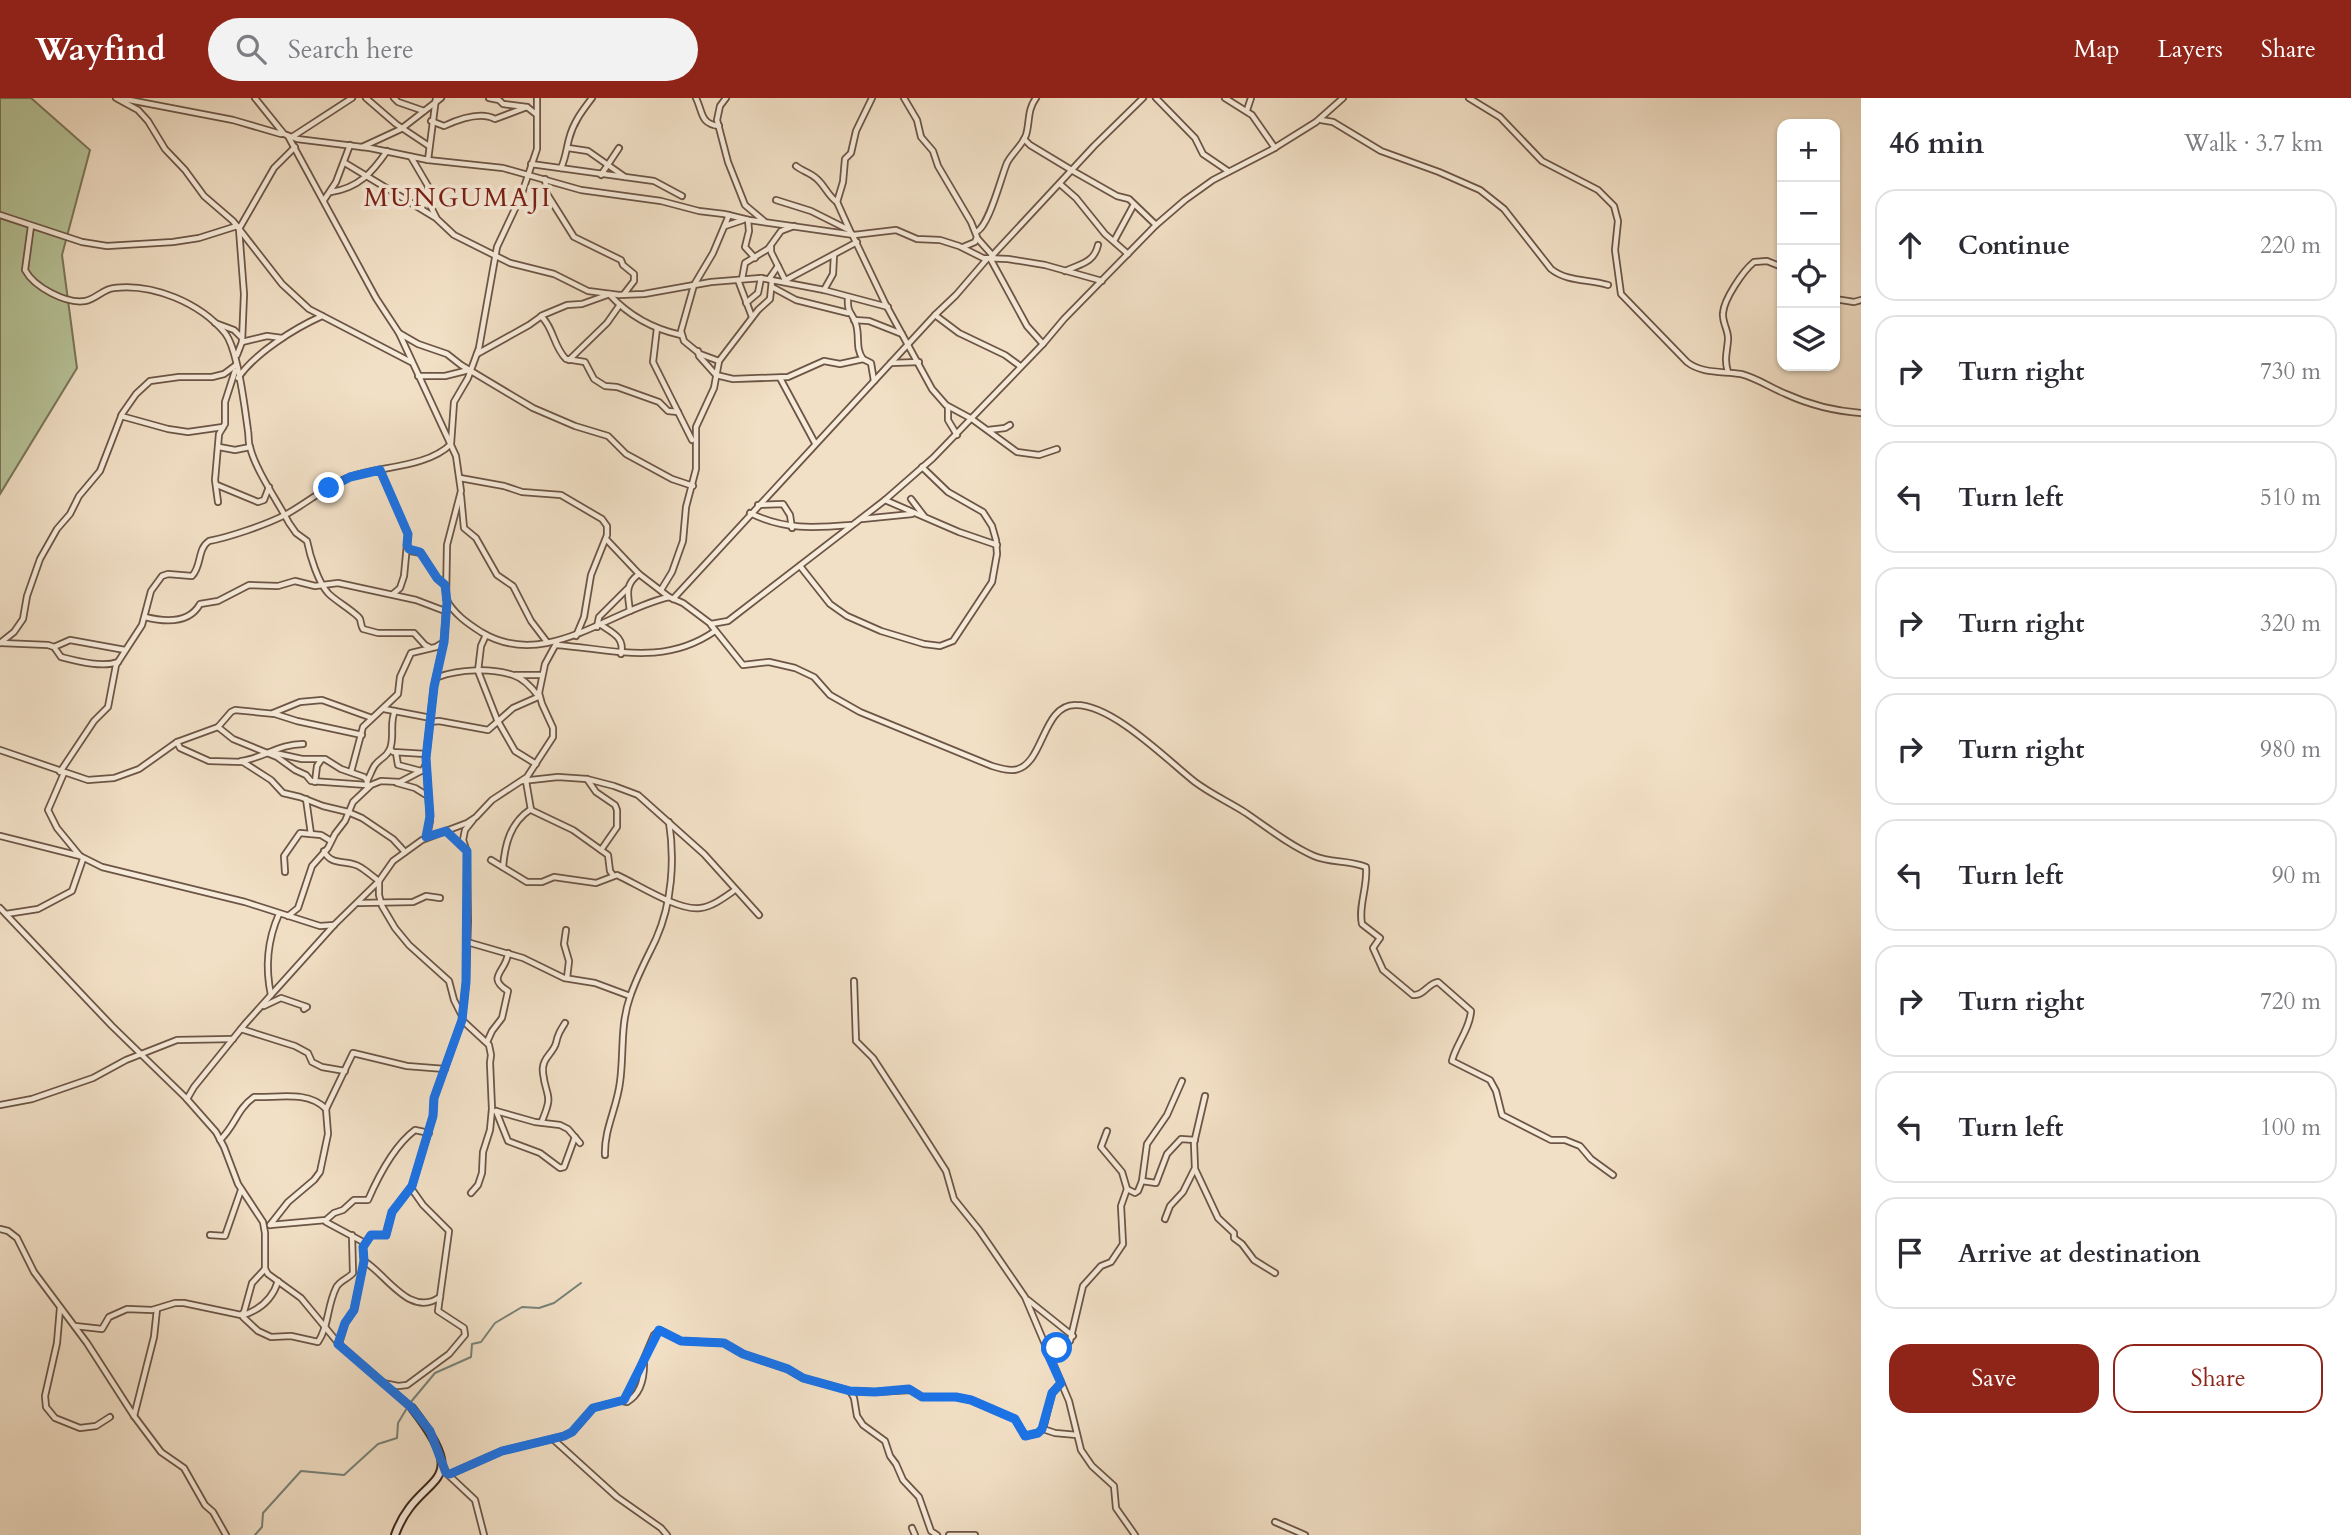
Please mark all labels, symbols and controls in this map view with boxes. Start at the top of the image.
search box [208,18,698,81]
text: Wayfind [35,27,166,72]
icon: search [232,30,270,68]
text: Search here [288,32,414,67]
text: Map [2074,33,2120,66]
text: Layers [2158,33,2223,66]
text: Share [2261,33,2316,66]
map controls [1777,119,1840,371]
button: + [1777,119,1840,182]
text: 46 min [1889,123,1984,164]
text: Walk · 3.7 km [2184,128,2323,159]
district label: MUNGUMAJI [364,180,552,215]
button: − [1777,182,1840,245]
icon: ahead [1891,226,1929,264]
text: Continue [1958,228,2070,263]
text: 220 m [2260,230,2321,261]
button: locate [1777,245,1840,308]
button: layers [1777,308,1840,371]
icon: right [1891,352,1929,390]
text: Turn right [1958,354,2085,389]
text: 730 m [2260,356,2321,387]
route end [313,472,344,503]
icon: left [1891,478,1929,516]
text: Turn left [1958,480,2063,515]
text: 510 m [2260,482,2321,513]
icon: right [1891,604,1929,642]
text: Turn right [1958,606,2085,641]
text: 320 m [2260,608,2321,639]
icon: right [1891,730,1929,768]
text: Turn right [1958,732,2085,767]
text: 980 m [2260,734,2321,765]
icon: left [1891,856,1929,894]
text: Turn left [1958,858,2063,893]
text: 90 m [2272,860,2321,891]
icon: right [1891,982,1929,1020]
text: Turn right [1958,984,2085,1019]
text: 720 m [2260,986,2321,1017]
icon: left [1891,1108,1929,1146]
text: Turn left [1958,1110,2063,1145]
text: 100 m [2260,1112,2321,1143]
icon: arrive [1891,1234,1929,1272]
text: Arrive at destination [1958,1236,2201,1271]
route start [1041,1332,1072,1363]
button: Save [1889,1344,2099,1413]
button: Share [2113,1344,2323,1413]

